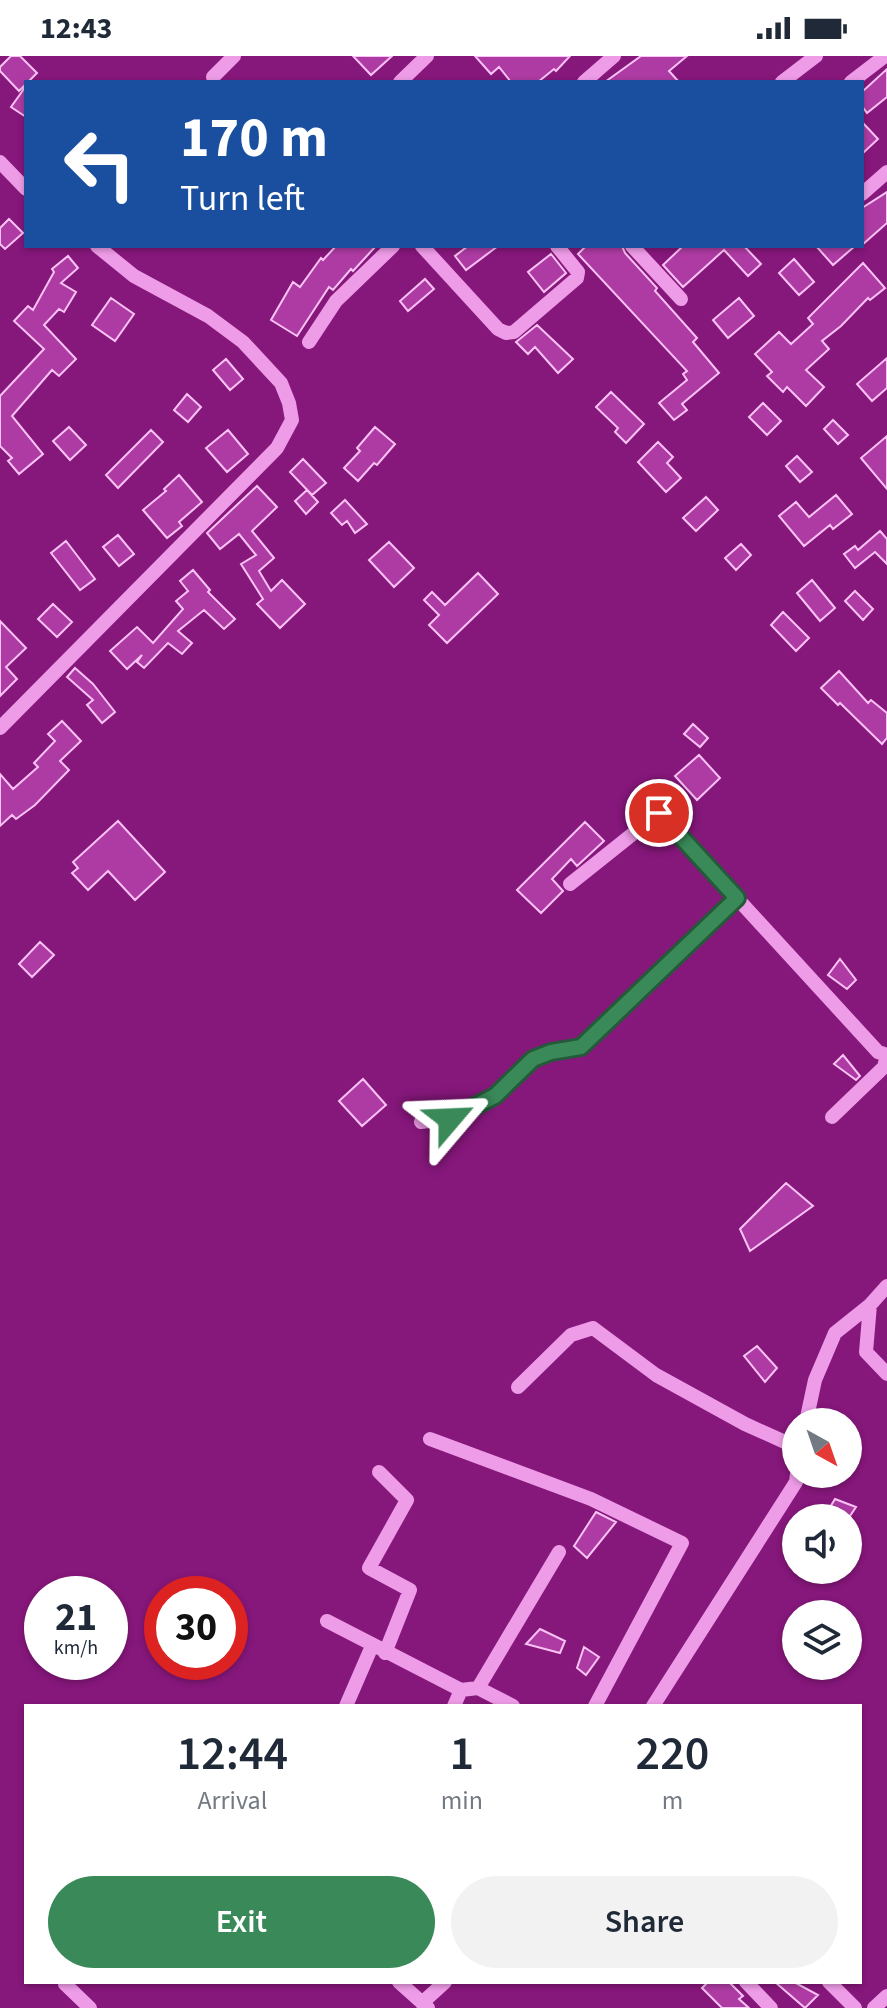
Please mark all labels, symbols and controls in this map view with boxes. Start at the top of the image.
text: 12:43 [40,7,112,50]
text: 170 m [180,99,328,178]
icon: left [48,112,152,216]
text: Turn left [180,173,305,224]
pin [625,779,693,847]
icon: arrive [637,791,681,835]
position arrow [408,1077,492,1161]
north arrow [782,1408,862,1488]
map controls [782,1408,862,1680]
button: sound [782,1504,862,1584]
speed limit sign: 30 [144,1576,248,1680]
text: 21 [55,1589,97,1646]
button: layers [782,1600,862,1680]
text: km/h [54,1634,98,1662]
text: 12:44 [177,1720,288,1788]
text: 1 [450,1720,474,1788]
text: 220 [636,1720,709,1788]
text: Arrival [197,1782,267,1819]
text: min [441,1782,483,1819]
text: m [662,1782,683,1819]
button: Exit [48,1876,435,1968]
button: Share [451,1876,838,1968]

